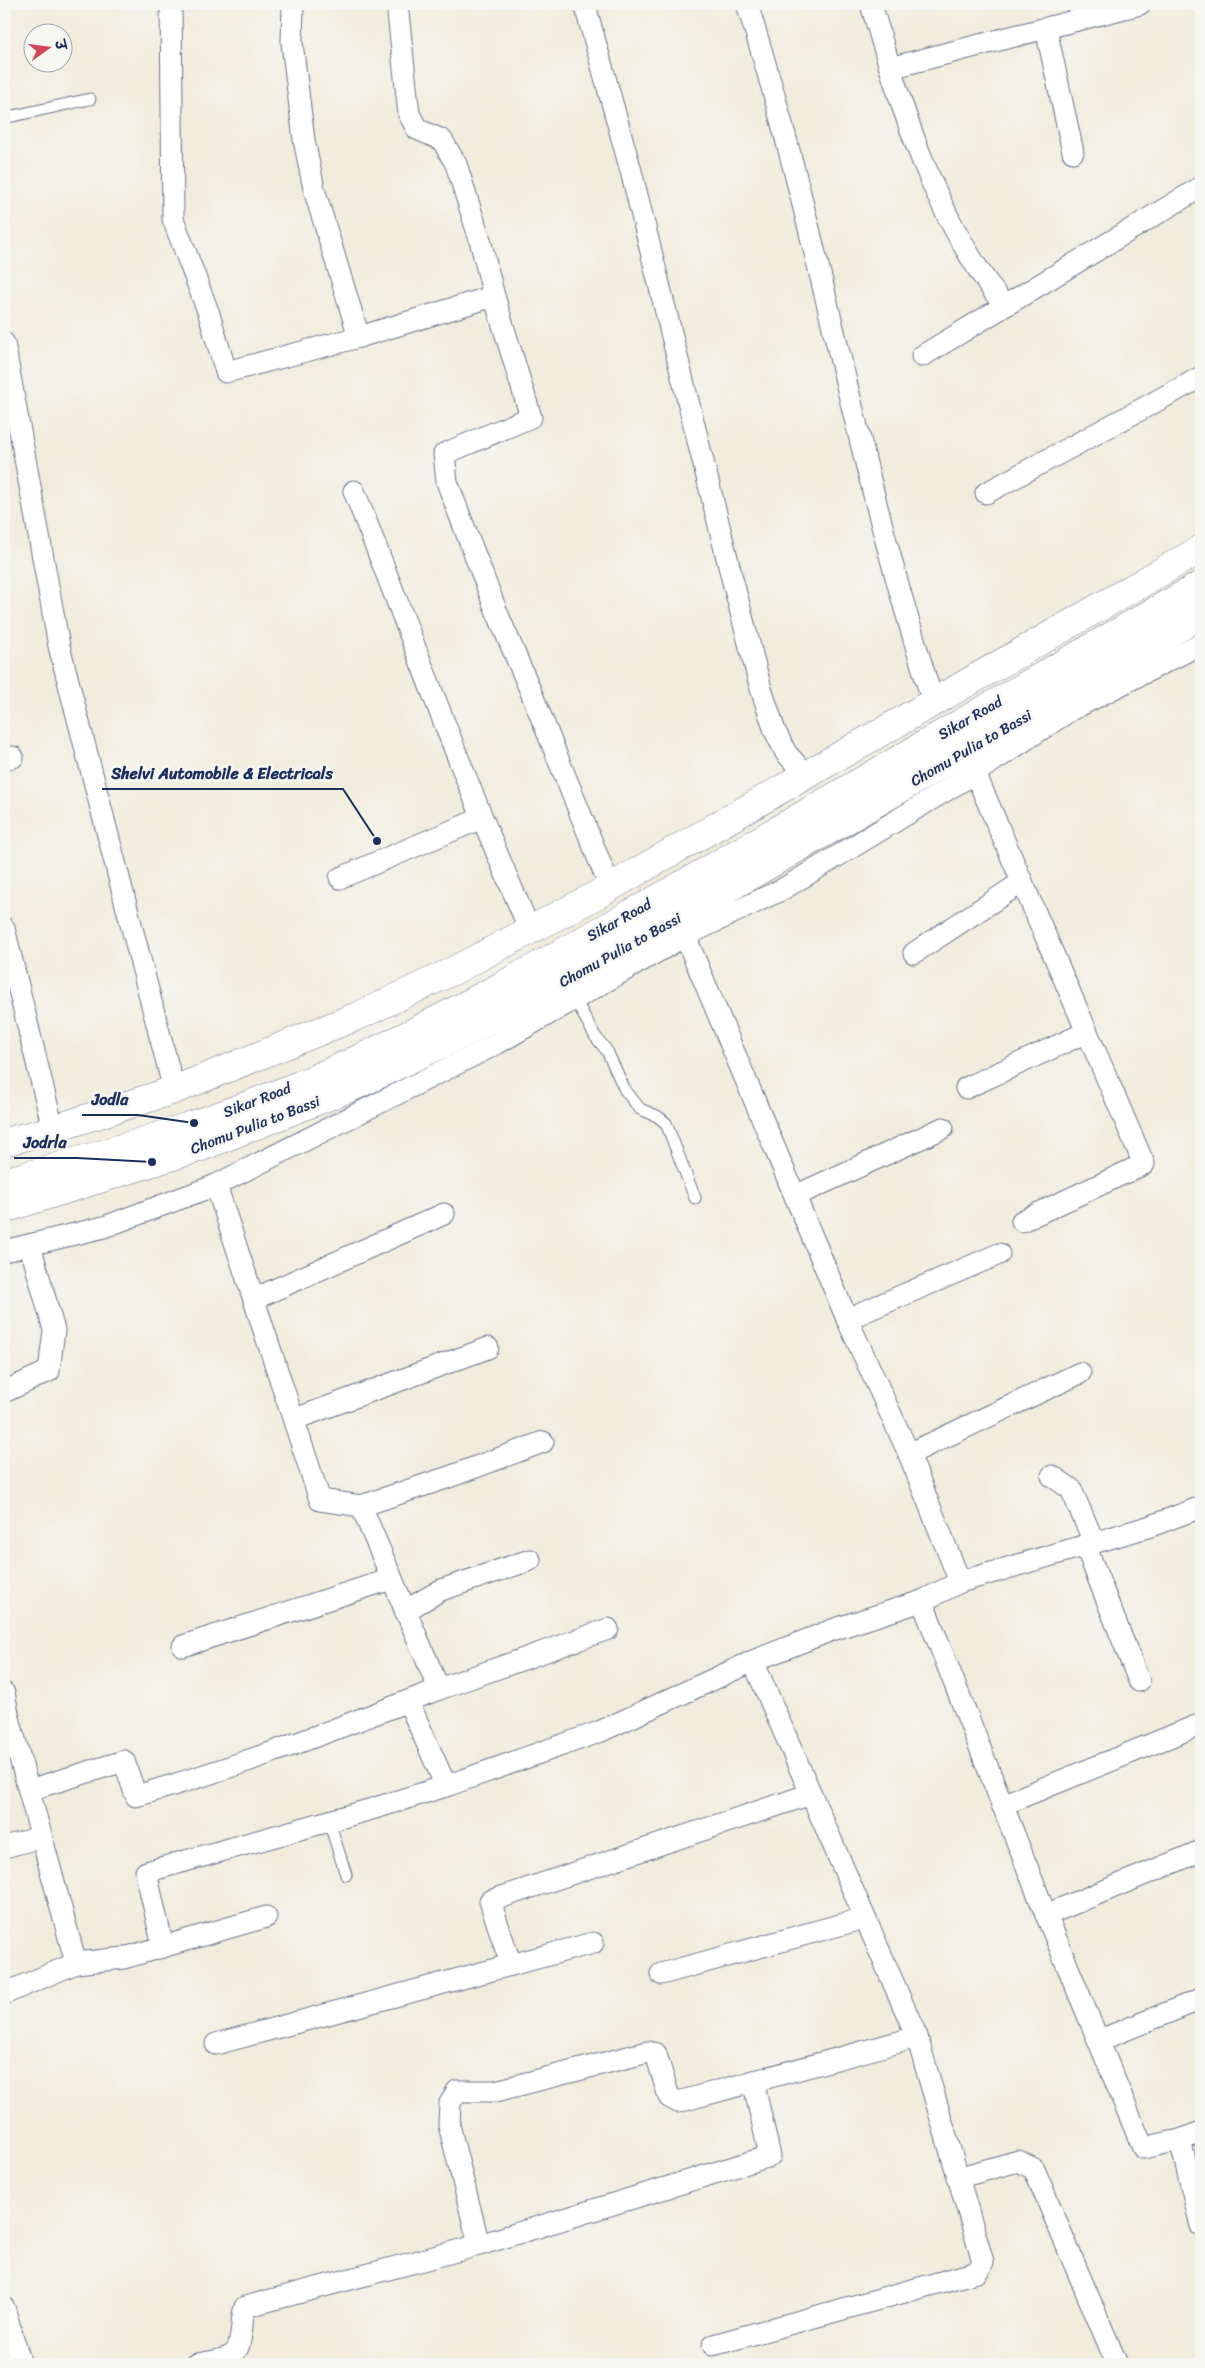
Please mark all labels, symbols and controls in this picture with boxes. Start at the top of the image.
north arrow [22,22,72,72]
text: उ [46,35,74,54]
street label: Sikar Road [933,688,1008,747]
street label: Chomu Pulia to Bassi [905,702,1038,794]
callout: Shelvi Automobile & Electricals [102,758,343,789]
text: Shelvi Automobile & Electricals [110,759,333,788]
street label: Sikar Road [582,891,657,949]
street label: Chomu Pulia to Bassi [554,905,687,995]
street label: Sikar Road [219,1075,296,1125]
callout: Jodla [82,1084,138,1115]
text: Jodla [91,1085,129,1114]
street label: Chomu Pulia to Bassi [186,1088,324,1162]
callout: Jodrla [14,1127,77,1158]
text: Jodrla [22,1128,68,1157]

